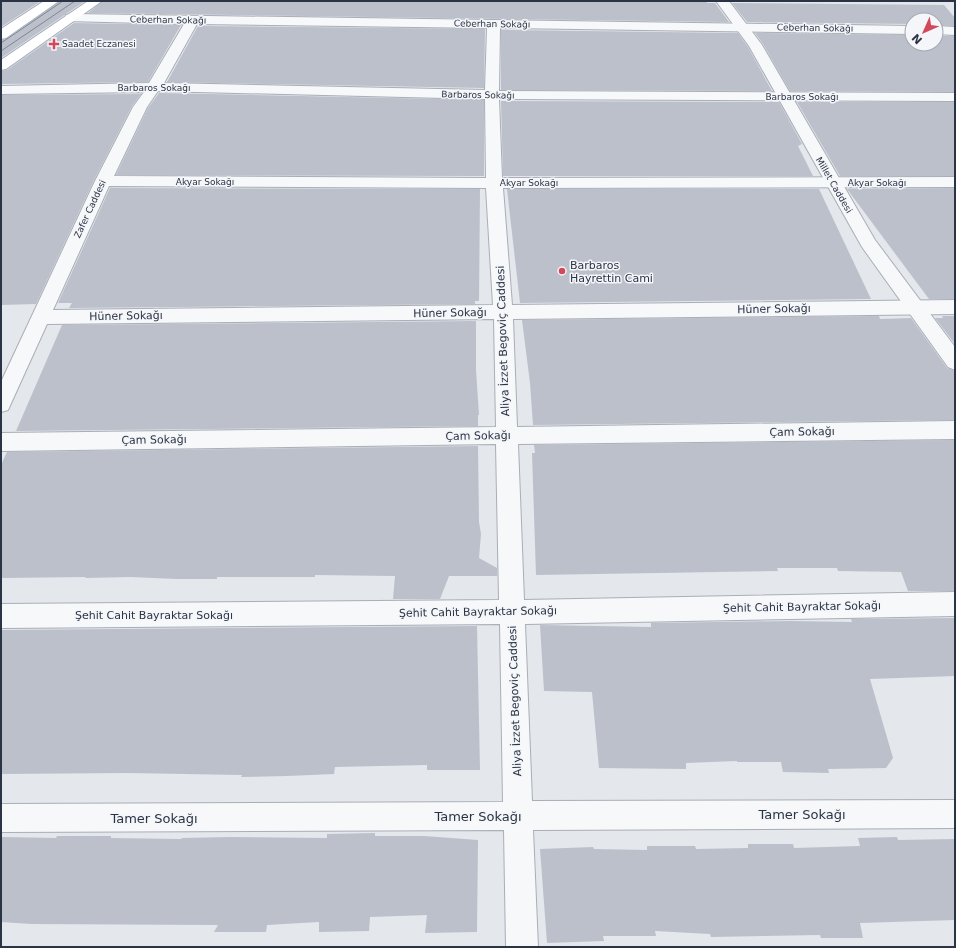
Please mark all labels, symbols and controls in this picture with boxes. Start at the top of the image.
north arrow [904,12,944,52]
street label: Ceberhan Sokağı [130,14,206,26]
street label: Ceberhan Sokağı [454,18,530,30]
street label: Ceberhan Sokağı [777,22,853,34]
text: N [909,31,925,47]
marker: Saadet Eczanesi [49,39,59,49]
place label: Saadet Eczanesi [62,39,136,49]
street label: Barbaros Sokağı [117,83,191,93]
street label: Barbaros Sokağı [441,89,515,101]
street label: Barbaros Sokağı [765,92,839,102]
street label: Millet Caddesi [814,155,854,215]
street label: Akyar Sokağı [176,177,234,187]
street label: Zafer Caddesi [72,178,108,240]
street label: Akyar Sokağı [500,178,558,188]
street label: Akyar Sokağı [848,178,906,188]
place label: Barbaros Hayrettin Cami [570,259,653,285]
street label: Aliya İzzet Begoviç Caddesi [494,265,512,417]
marker: Barbaros Hayrettin Cami [557,266,567,276]
street label: Hüner Sokağı [737,302,811,316]
street label: Hüner Sokağı [413,306,487,320]
street label: Hüner Sokağı [89,309,163,323]
street label: Çam Sokağı [769,425,835,439]
street label: Çam Sokağı [445,429,511,443]
street label: Çam Sokağı [121,433,187,447]
street label: Şehit Cahit Bayraktar Sokağı [723,599,881,615]
street label: Şehit Cahit Bayraktar Sokağı [399,604,557,620]
street label: Şehit Cahit Bayraktar Sokağı [75,609,233,622]
street label: Aliya İzzet Begoviç Caddesi [506,625,524,777]
street label: Tamer Sokağı [757,807,846,822]
street label: Tamer Sokağı [433,809,522,824]
street label: Tamer Sokağı [109,811,198,826]

